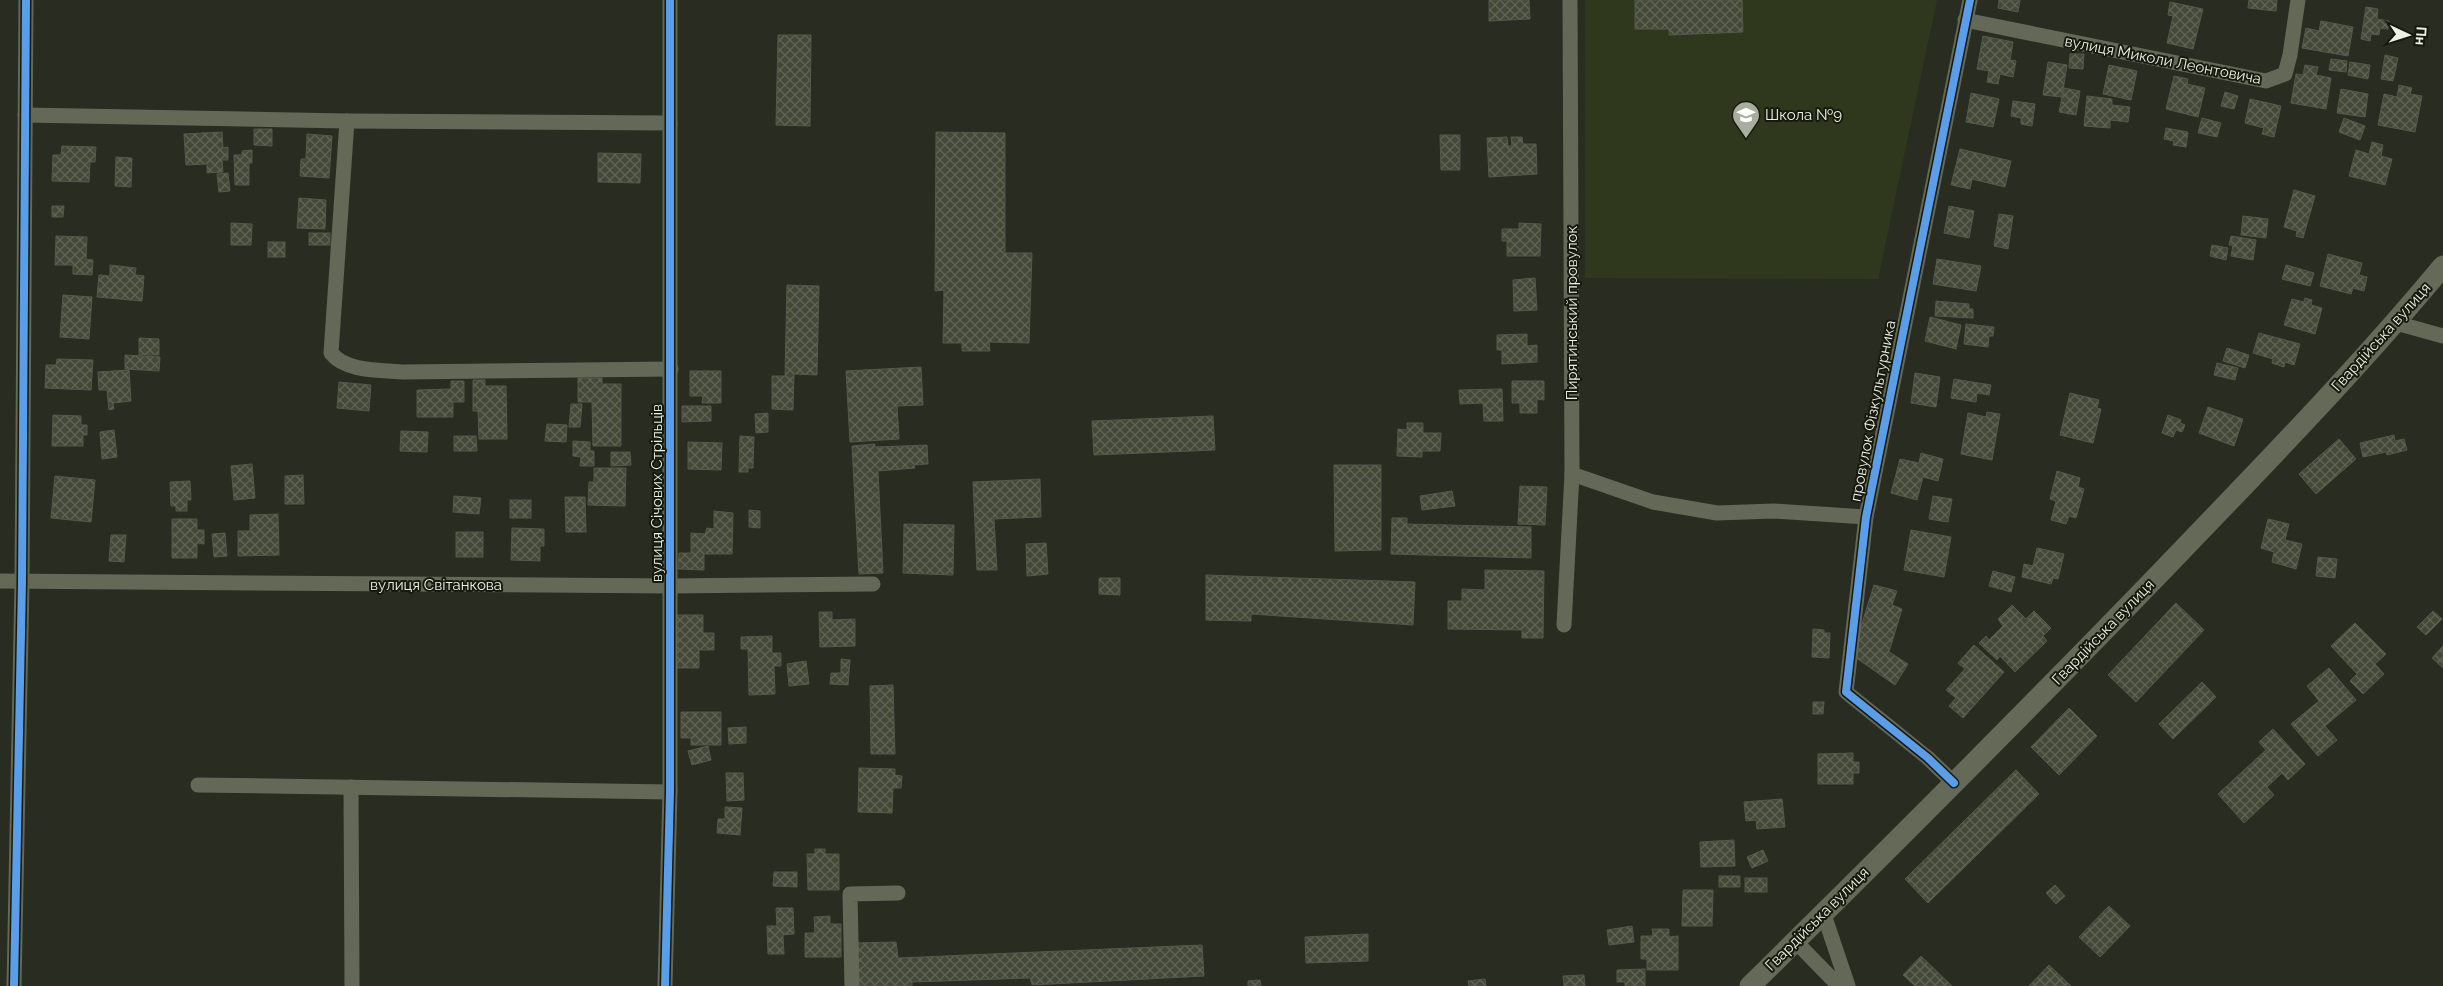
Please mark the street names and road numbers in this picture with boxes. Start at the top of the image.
street label: вулиця Миколи Леонтовича [2063,32,2263,88]
street label: Пирятинський провулок [1563,226,1581,400]
street label: Гвардійська вулиця [2328,279,2434,395]
street label: провулок Фізкультурника [1847,319,1899,503]
street label: вулиця Січових Стрільців [648,404,666,582]
street label: вулиця Світанкова [370,576,502,594]
street label: Гвардійська вулиця [2048,576,2158,688]
street label: Гвардійська вулиця [1761,863,1873,975]

